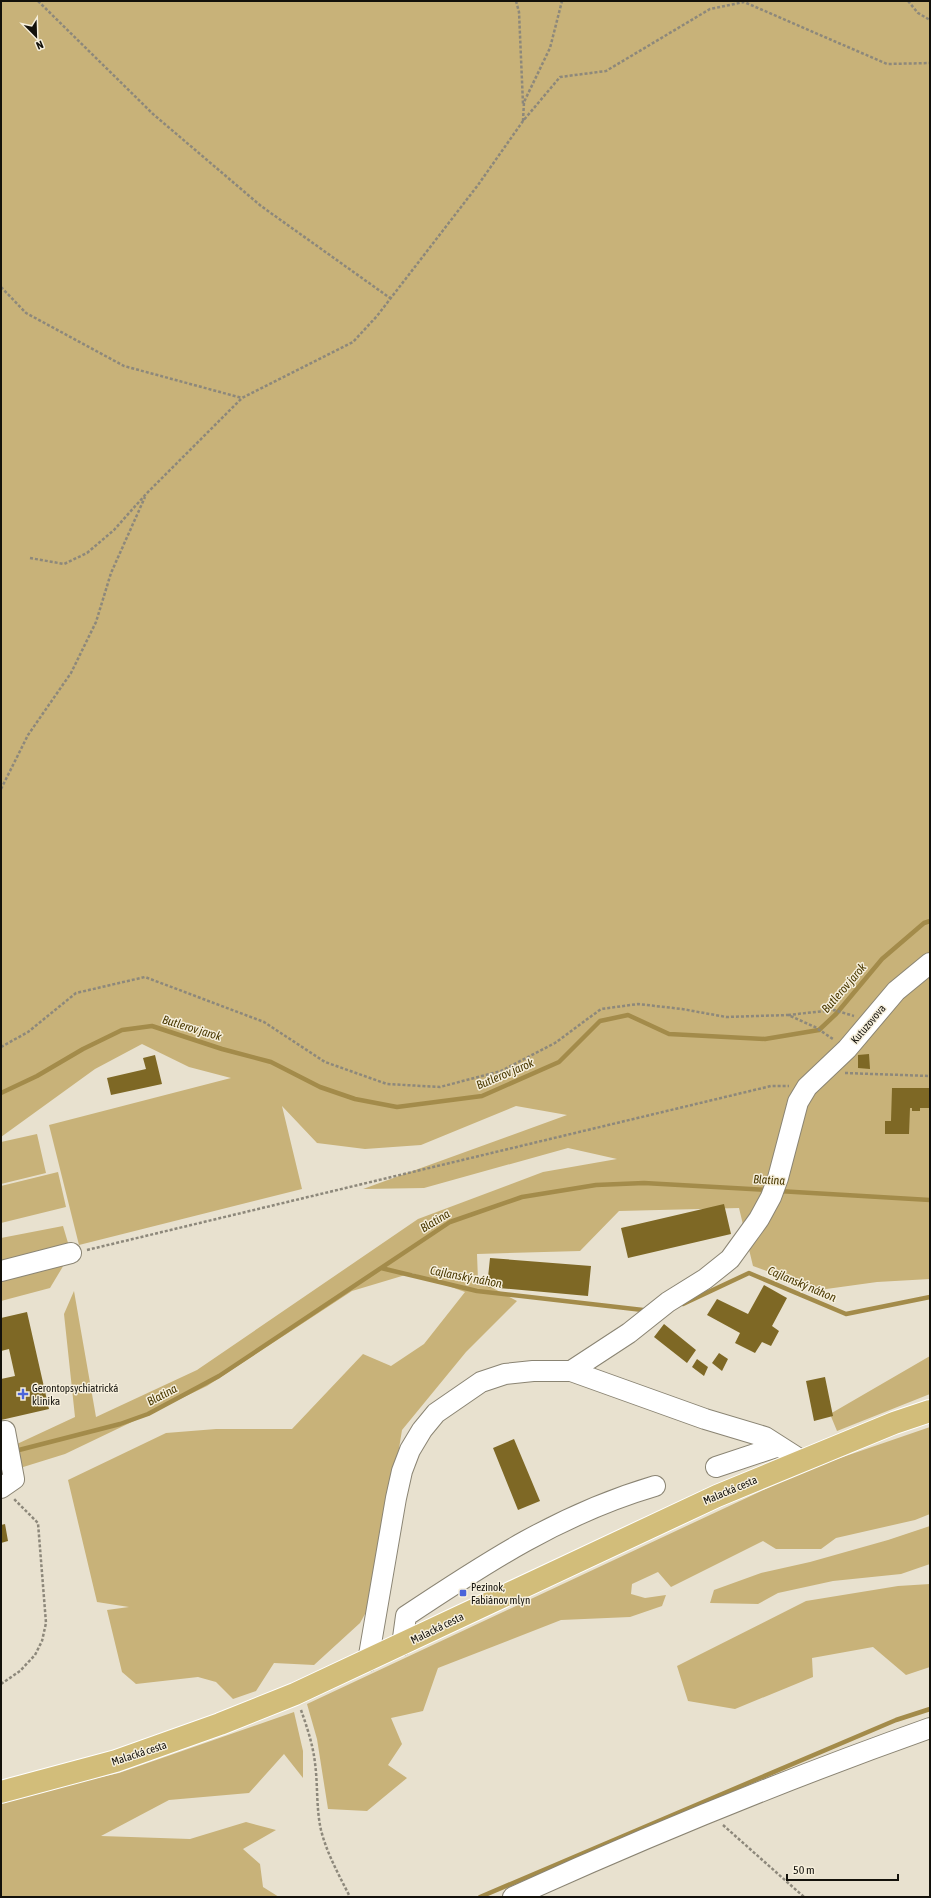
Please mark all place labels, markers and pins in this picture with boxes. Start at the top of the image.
place label: Gerontopsychiatrická klinika [32,1382,118,1407]
marker: Gerontopsychiatrická klinika [17,1388,29,1400]
place label: Pezinok, Fabiánov mlyn [471,1581,530,1606]
marker: Pezinok, Fabiánov mlyn [458,1588,468,1598]

